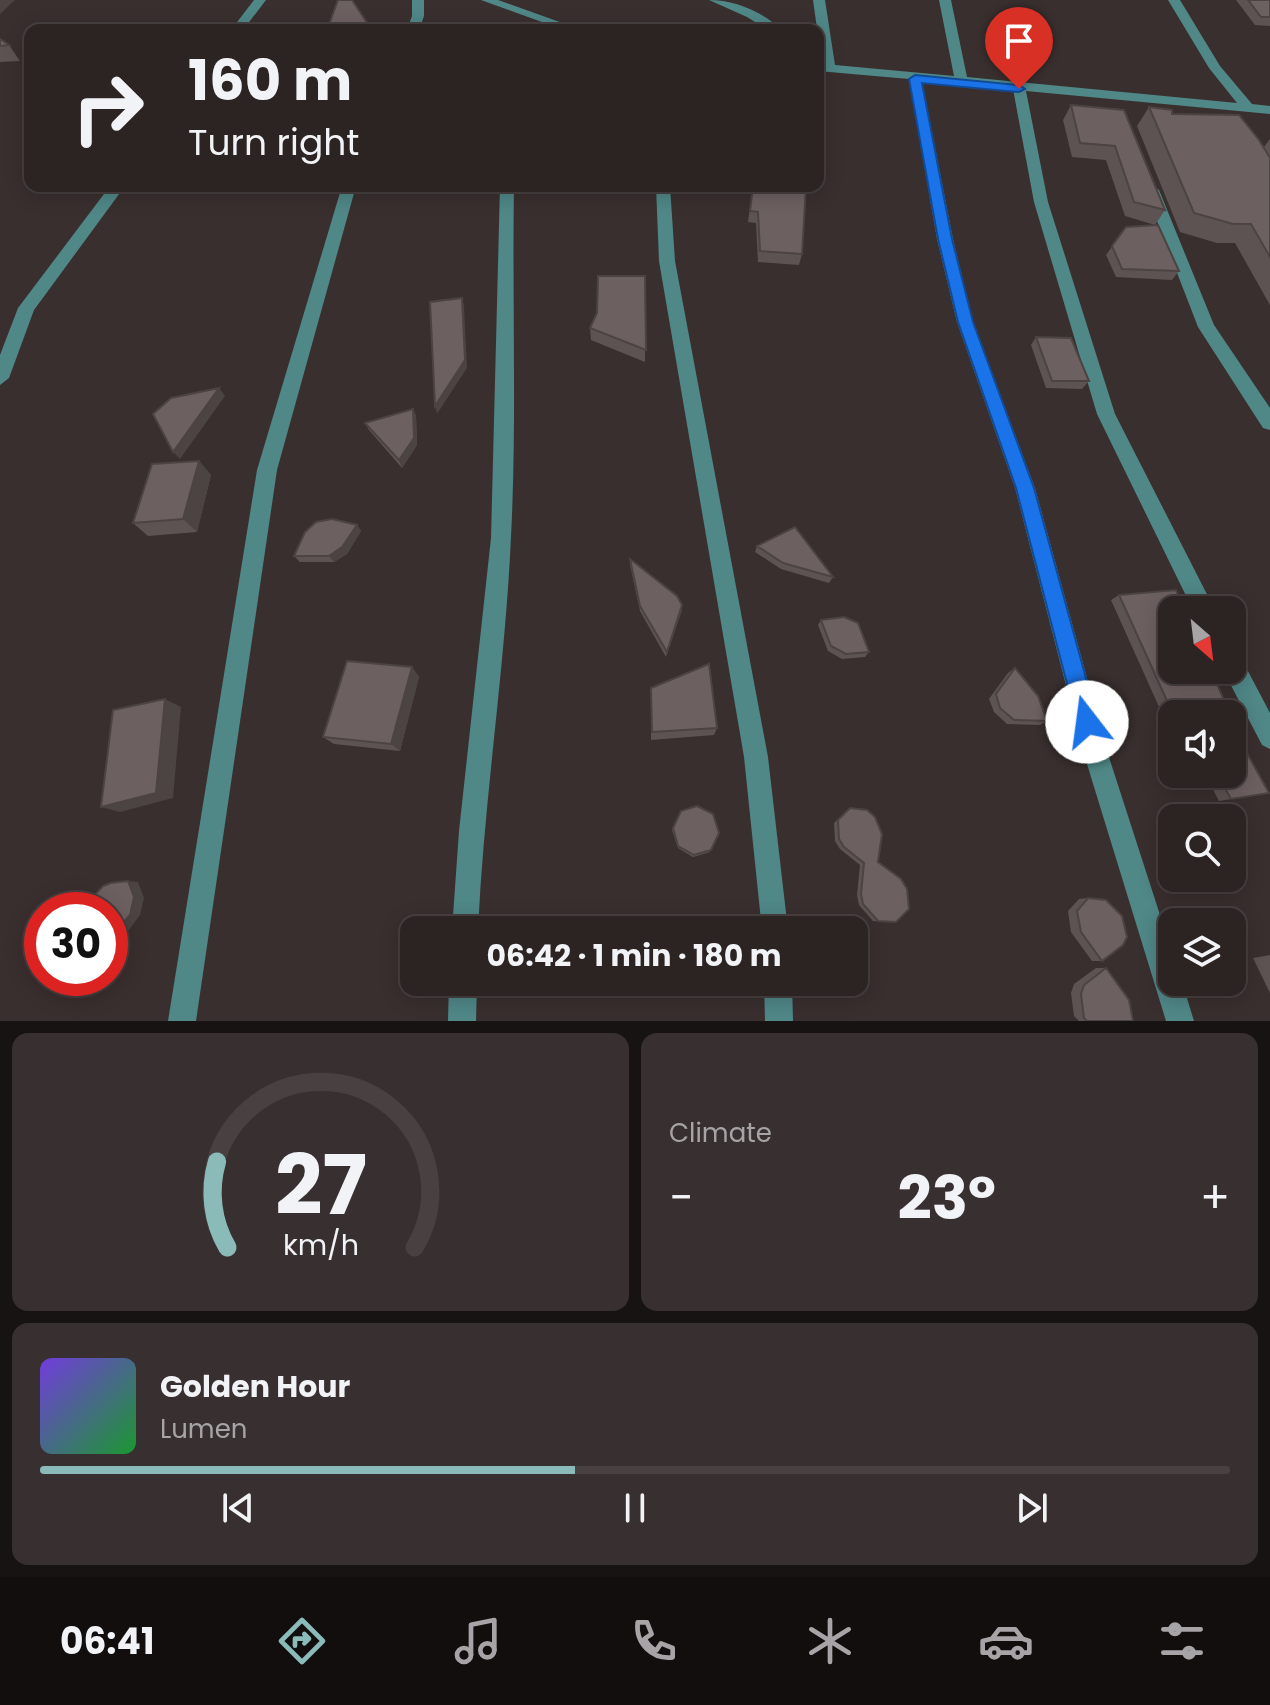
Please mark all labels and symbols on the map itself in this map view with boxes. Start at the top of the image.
pin [985,7,1053,89]
north arrow [1158,596,1246,684]
position arrow [1045,680,1129,764]
speed limit sign: 30 [24,892,128,996]

